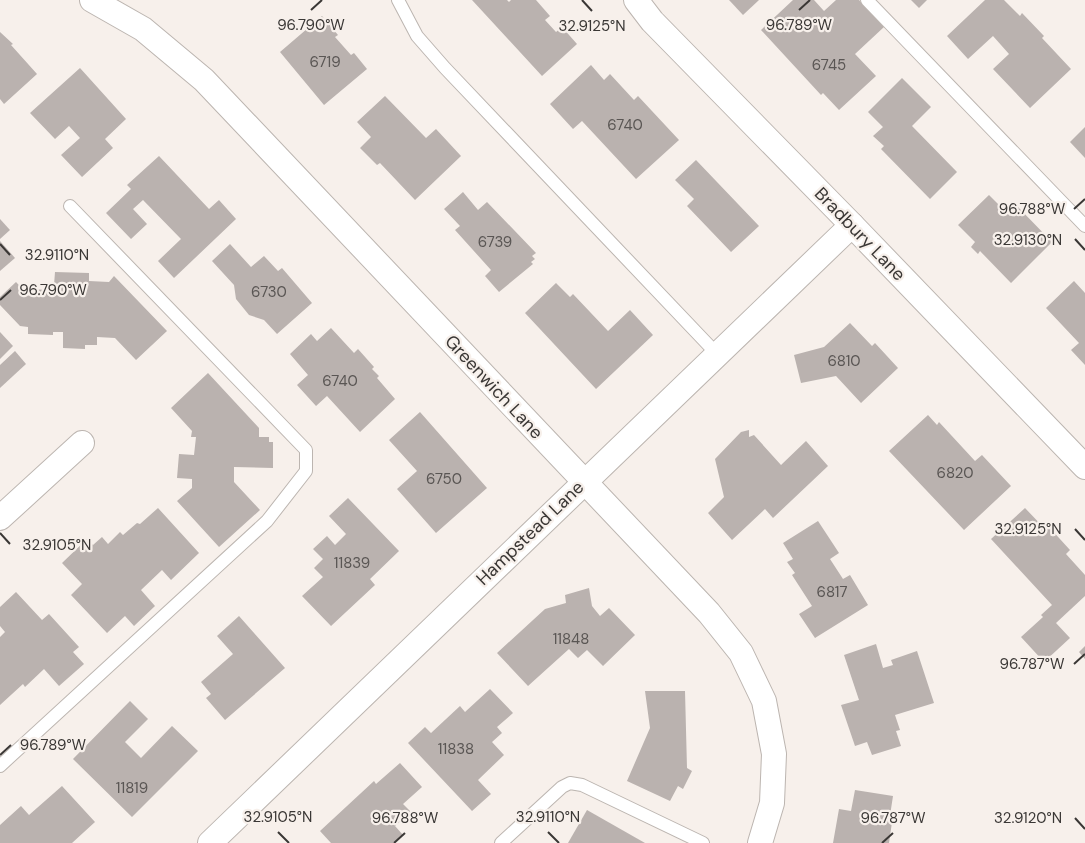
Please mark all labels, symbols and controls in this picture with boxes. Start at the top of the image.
text: 96.790°W [277,15,345,35]
text: 96.789°W [766,15,833,35]
text: 32.9125°N [558,16,626,36]
house number: 6719 [309,52,341,72]
house number: 6745 [812,55,846,75]
house number: 6740 [607,115,643,135]
street label: Bradbury Lane [809,182,911,286]
text: 96.788°W [999,199,1066,219]
text: 32.9130°N [994,230,1062,250]
house number: 6739 [478,232,512,252]
text: 32.9110°N [25,245,89,265]
text: 96.790°W [19,280,87,300]
house number: 6730 [251,282,287,302]
street label: Greenwich Lane [440,330,548,444]
house number: 6810 [827,351,861,371]
house number: 6740 [322,371,358,391]
house number: 6820 [936,463,974,483]
house number: 6750 [426,469,462,489]
street label: Hampstead Lane [471,475,589,591]
text: 32.9125°N [994,519,1062,539]
text: 32.9105°N [23,535,91,555]
house number: 11839 [334,553,370,573]
house number: 6817 [817,582,847,602]
house number: 11848 [553,629,589,649]
text: 96.787°W [1000,654,1065,674]
text: 96.789°W [20,735,87,755]
house number: 11838 [438,739,474,759]
house number: 11819 [116,778,148,798]
text: 32.9105°N [244,807,312,827]
text: 32.9110°N [516,807,580,827]
text: 96.788°W [372,808,439,828]
text: 96.787°W [861,808,926,828]
text: 32.9120°N [994,808,1062,828]

